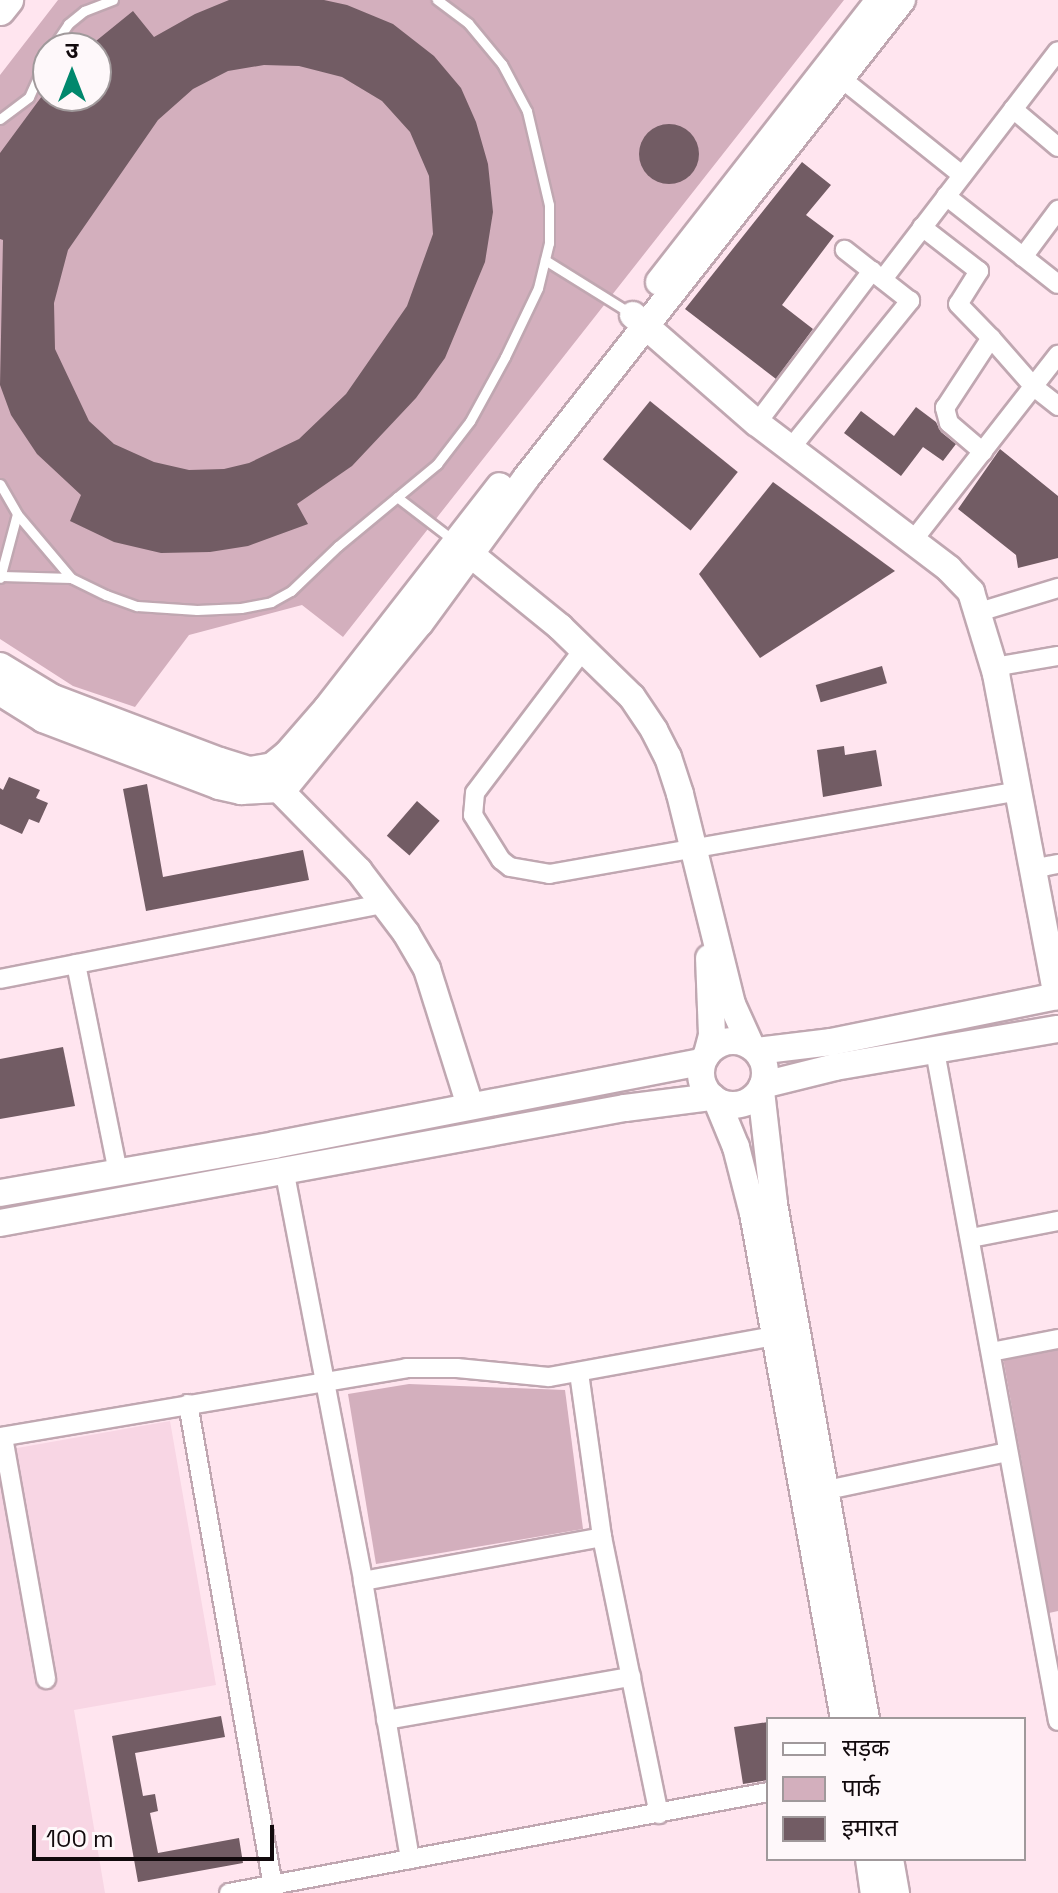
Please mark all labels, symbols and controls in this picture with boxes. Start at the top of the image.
north arrow [32,32,112,112]
text: उ [66,36,78,64]
legend [766,1717,1026,1861]
text: सड़क [842,1732,890,1763]
text: पार्क [842,1772,880,1803]
scale bar [36,1809,278,1859]
text: इमारत [842,1812,898,1843]
text: 100 m [46,1823,114,1854]

